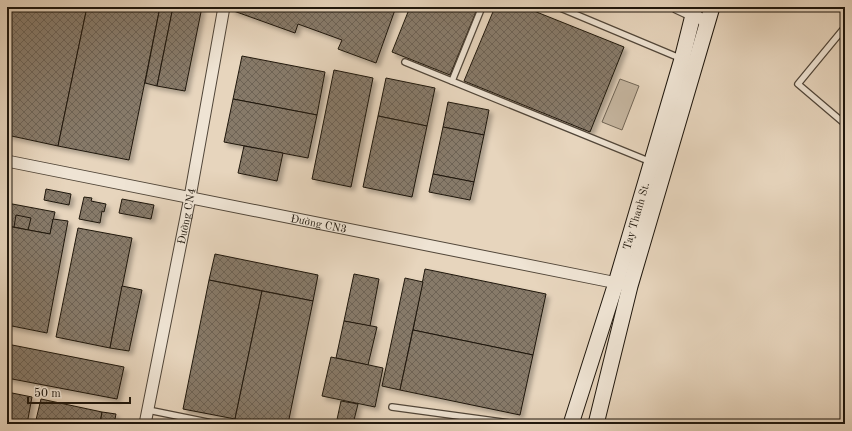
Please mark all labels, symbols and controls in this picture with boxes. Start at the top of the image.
street label: Tay Thanh St. [622,181,652,251]
street label: Đường CN4 [177,187,198,245]
street label: Đường CN3 [289,214,348,236]
scale bar [28,379,130,405]
text: 50 m [34,387,61,400]

